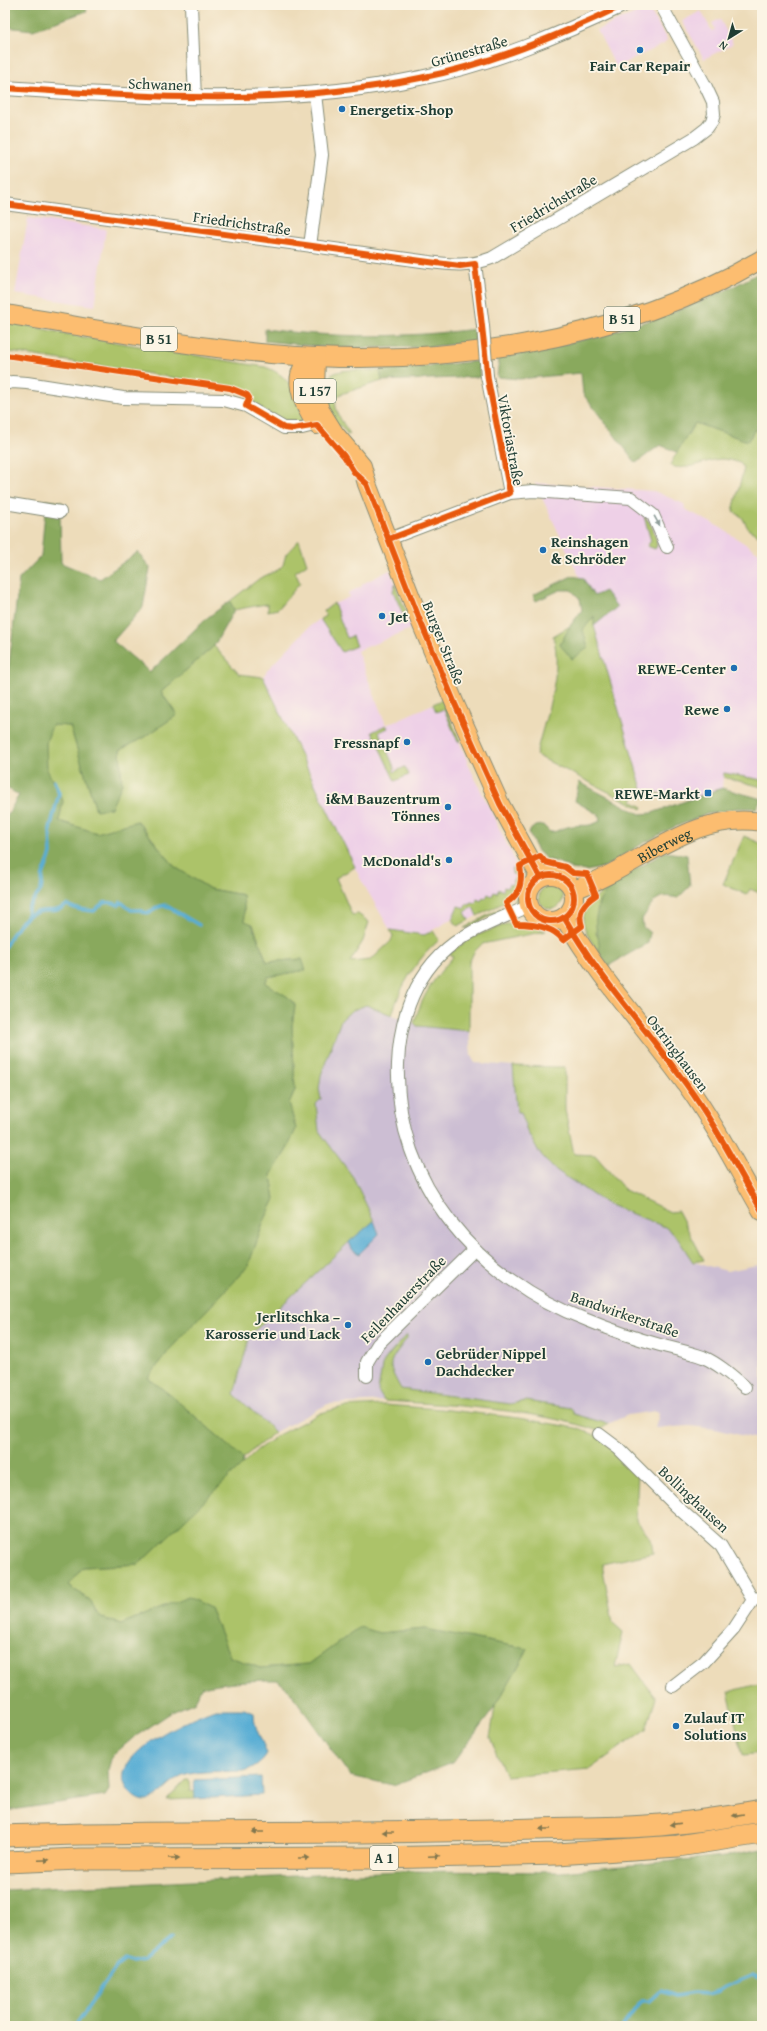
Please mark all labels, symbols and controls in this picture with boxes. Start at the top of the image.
north arrow [709,18,749,58]
street label: Grünestraße [428,30,510,72]
text: N [715,37,731,55]
marker: Fair Car Repair [635,45,645,55]
place label: Fair Car Repair [590,55,690,76]
street label: Schwanen [128,72,193,96]
place label: Energetix-Shop [350,99,454,120]
marker: Energetix-Shop [337,104,347,114]
street label: Friedrichstraße [506,169,600,237]
street label: Friedrichstraße [192,206,292,240]
road number: B 51 [604,307,640,331]
road number: B 51 [141,327,177,351]
road number: L 157 [294,379,336,403]
street label: Viktoriastraße [493,393,529,487]
one-way arrow [653,515,660,527]
place label: Reinshagen & Schröder [551,531,628,569]
marker: Reinshagen & Schröder [538,545,548,555]
street label: Burger Straße [418,598,470,688]
place label: Jet [387,606,409,627]
marker: Jet [377,611,387,621]
place label: REWE-Center [638,658,726,679]
marker: REWE-Center [729,663,739,673]
place label: Rewe [684,699,719,720]
marker: Rewe [722,704,732,714]
place label: Fressnapf [334,732,401,753]
marker: Fressnapf [402,737,412,747]
place label: REWE-Markt [615,783,700,804]
place label: i&M Bauzentrum Tönnes [326,788,440,826]
marker: REWE-Markt [703,788,713,798]
marker: i&M Bauzentrum Tönnes [443,802,453,812]
street label: Biberweg [633,822,695,867]
place label: McDonald's [363,850,441,871]
marker: McDonald's [444,855,454,865]
street label: Ostringhausen [642,1010,714,1096]
street label: Feilenhauerstraße [356,1250,450,1348]
street label: Bandwirkerstraße [568,1286,682,1342]
place label: Jerlitschka – Karosserie und Lack [206,1306,340,1344]
marker: Jerlitschka – Karosserie und Lack [343,1320,353,1330]
place label: Gebrüder Nippel Dachdecker [436,1343,546,1381]
marker: Gebrüder Nippel Dachdecker [423,1357,433,1367]
street label: Bollinghausen [654,1461,734,1538]
place label: Zulauf IT Solutions [684,1707,747,1745]
marker: Zulauf IT Solutions [671,1721,681,1731]
one-way arrow [732,1812,744,1818]
one-way arrow [669,1820,681,1827]
one-way arrow [538,1826,551,1832]
one-way arrow [252,1829,264,1836]
one-way arrow [381,1829,394,1835]
road number: A 1 [370,1846,398,1870]
one-way arrow [428,1853,441,1859]
one-way arrow [168,1855,181,1861]
one-way arrow [298,1855,311,1861]
one-way arrow [38,1857,51,1863]

